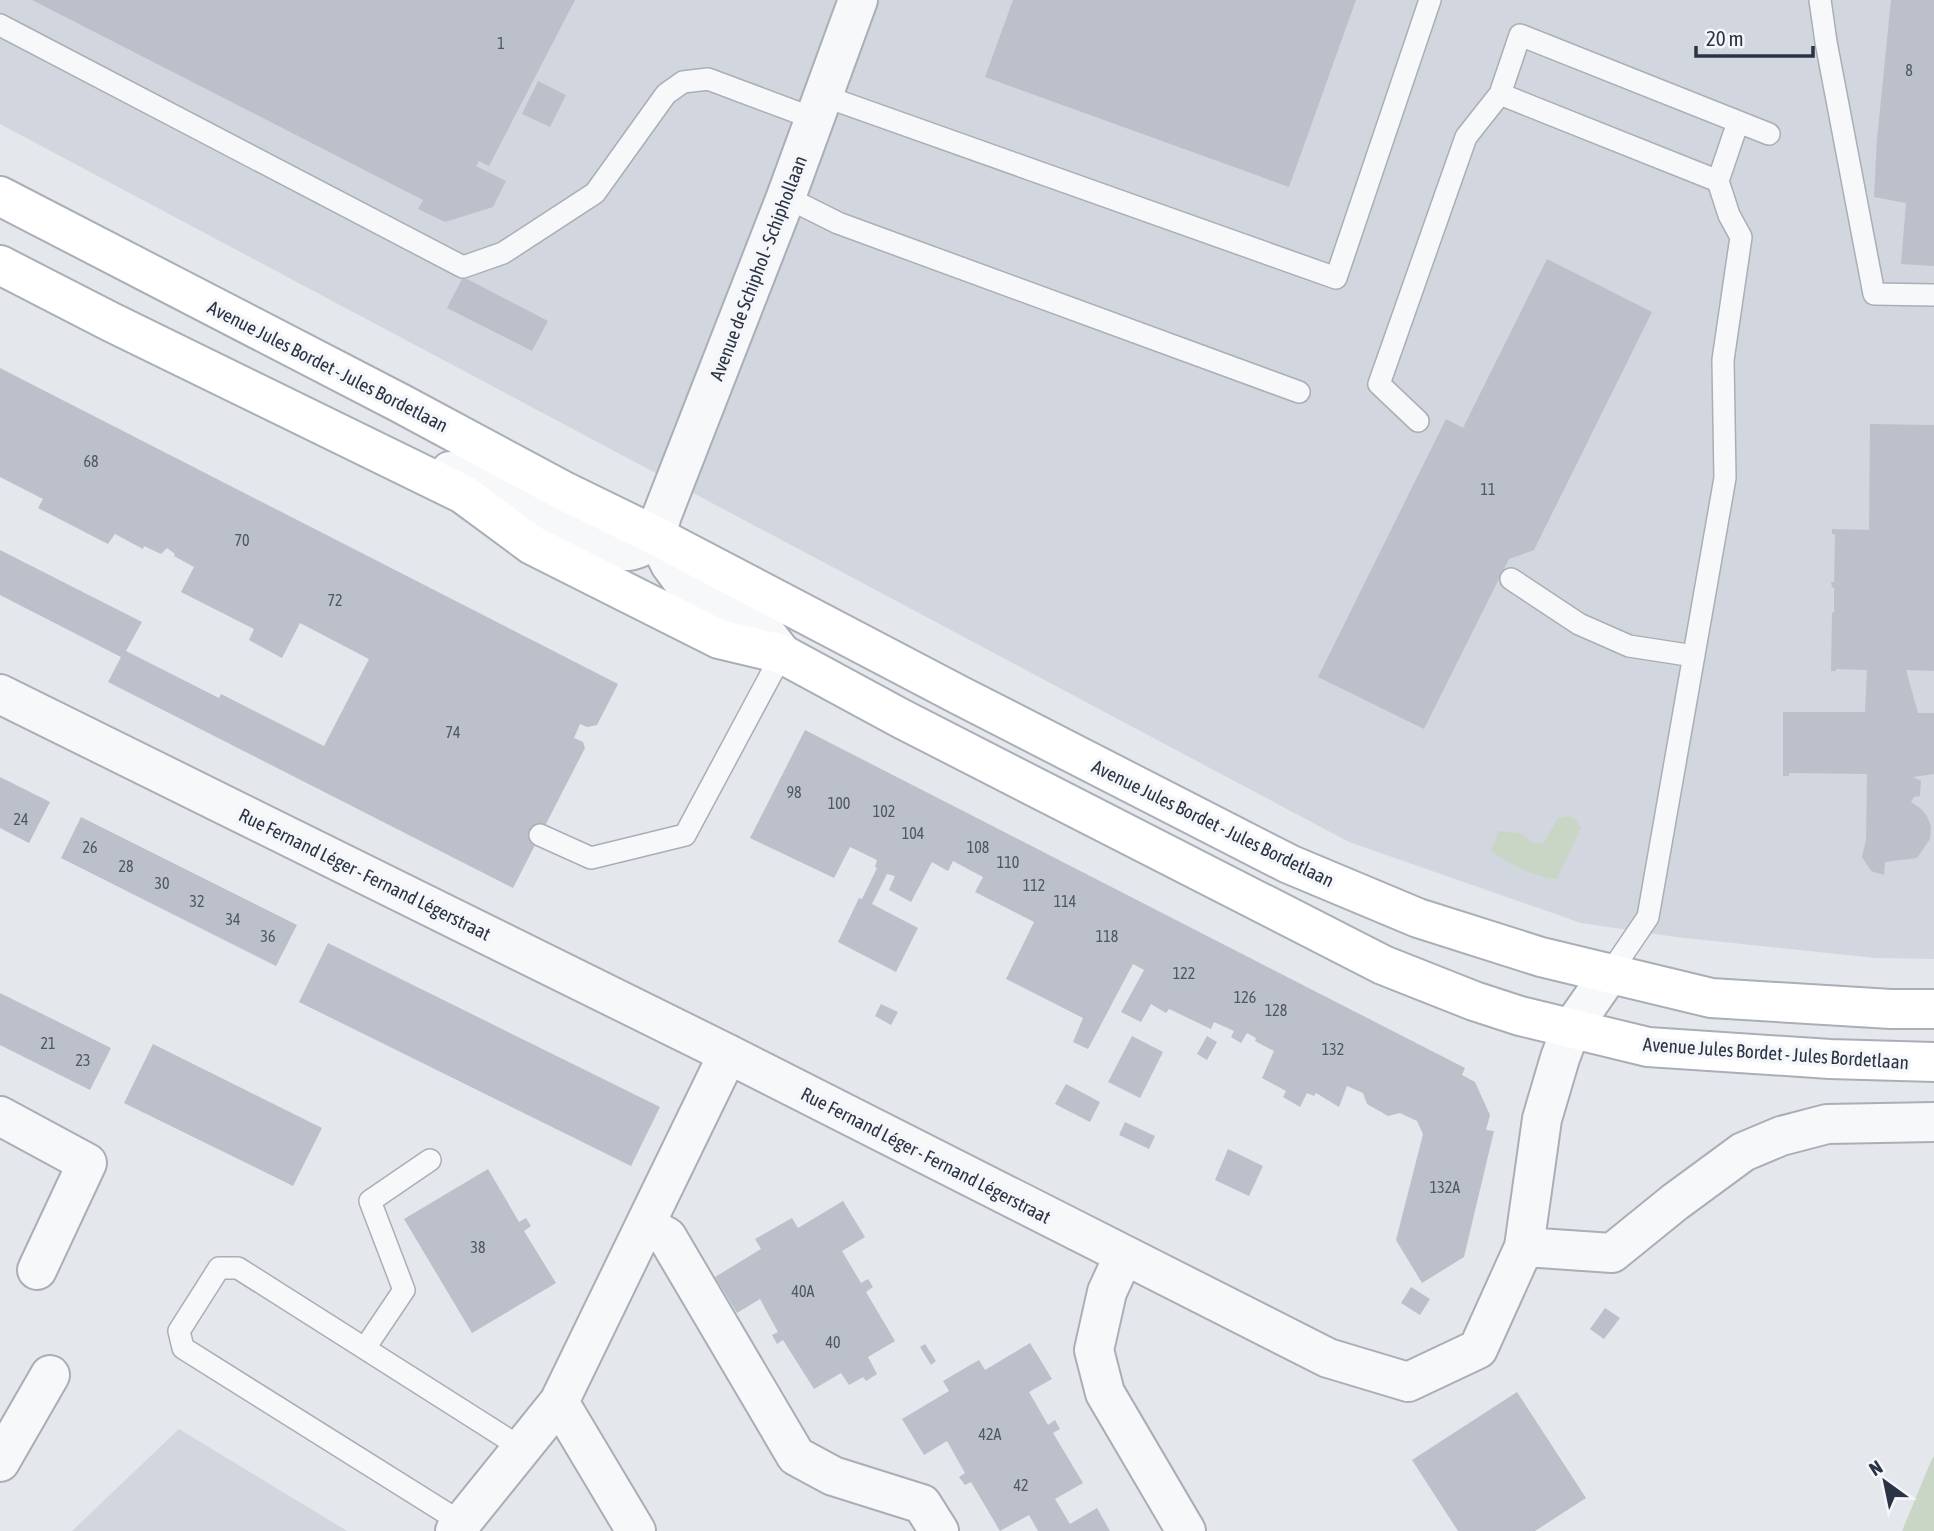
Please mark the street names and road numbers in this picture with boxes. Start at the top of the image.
street label: Avenue de Schiphol - Schiphollaan [705,153,811,383]
street label: Avenue Jules Bordet - Jules Bordetlaan [204,296,452,436]
street label: Avenue Jules Bordet - Jules Bordetlaan [1088,755,1338,891]
street label: Rue Fernand Léger - Fernand Légerstraat [236,803,494,945]
street label: Avenue Jules Bordet - Jules Bordetlaan [1642,1033,1910,1073]
street label: Rue Fernand Léger - Fernand Légerstraat [798,1082,1054,1228]

